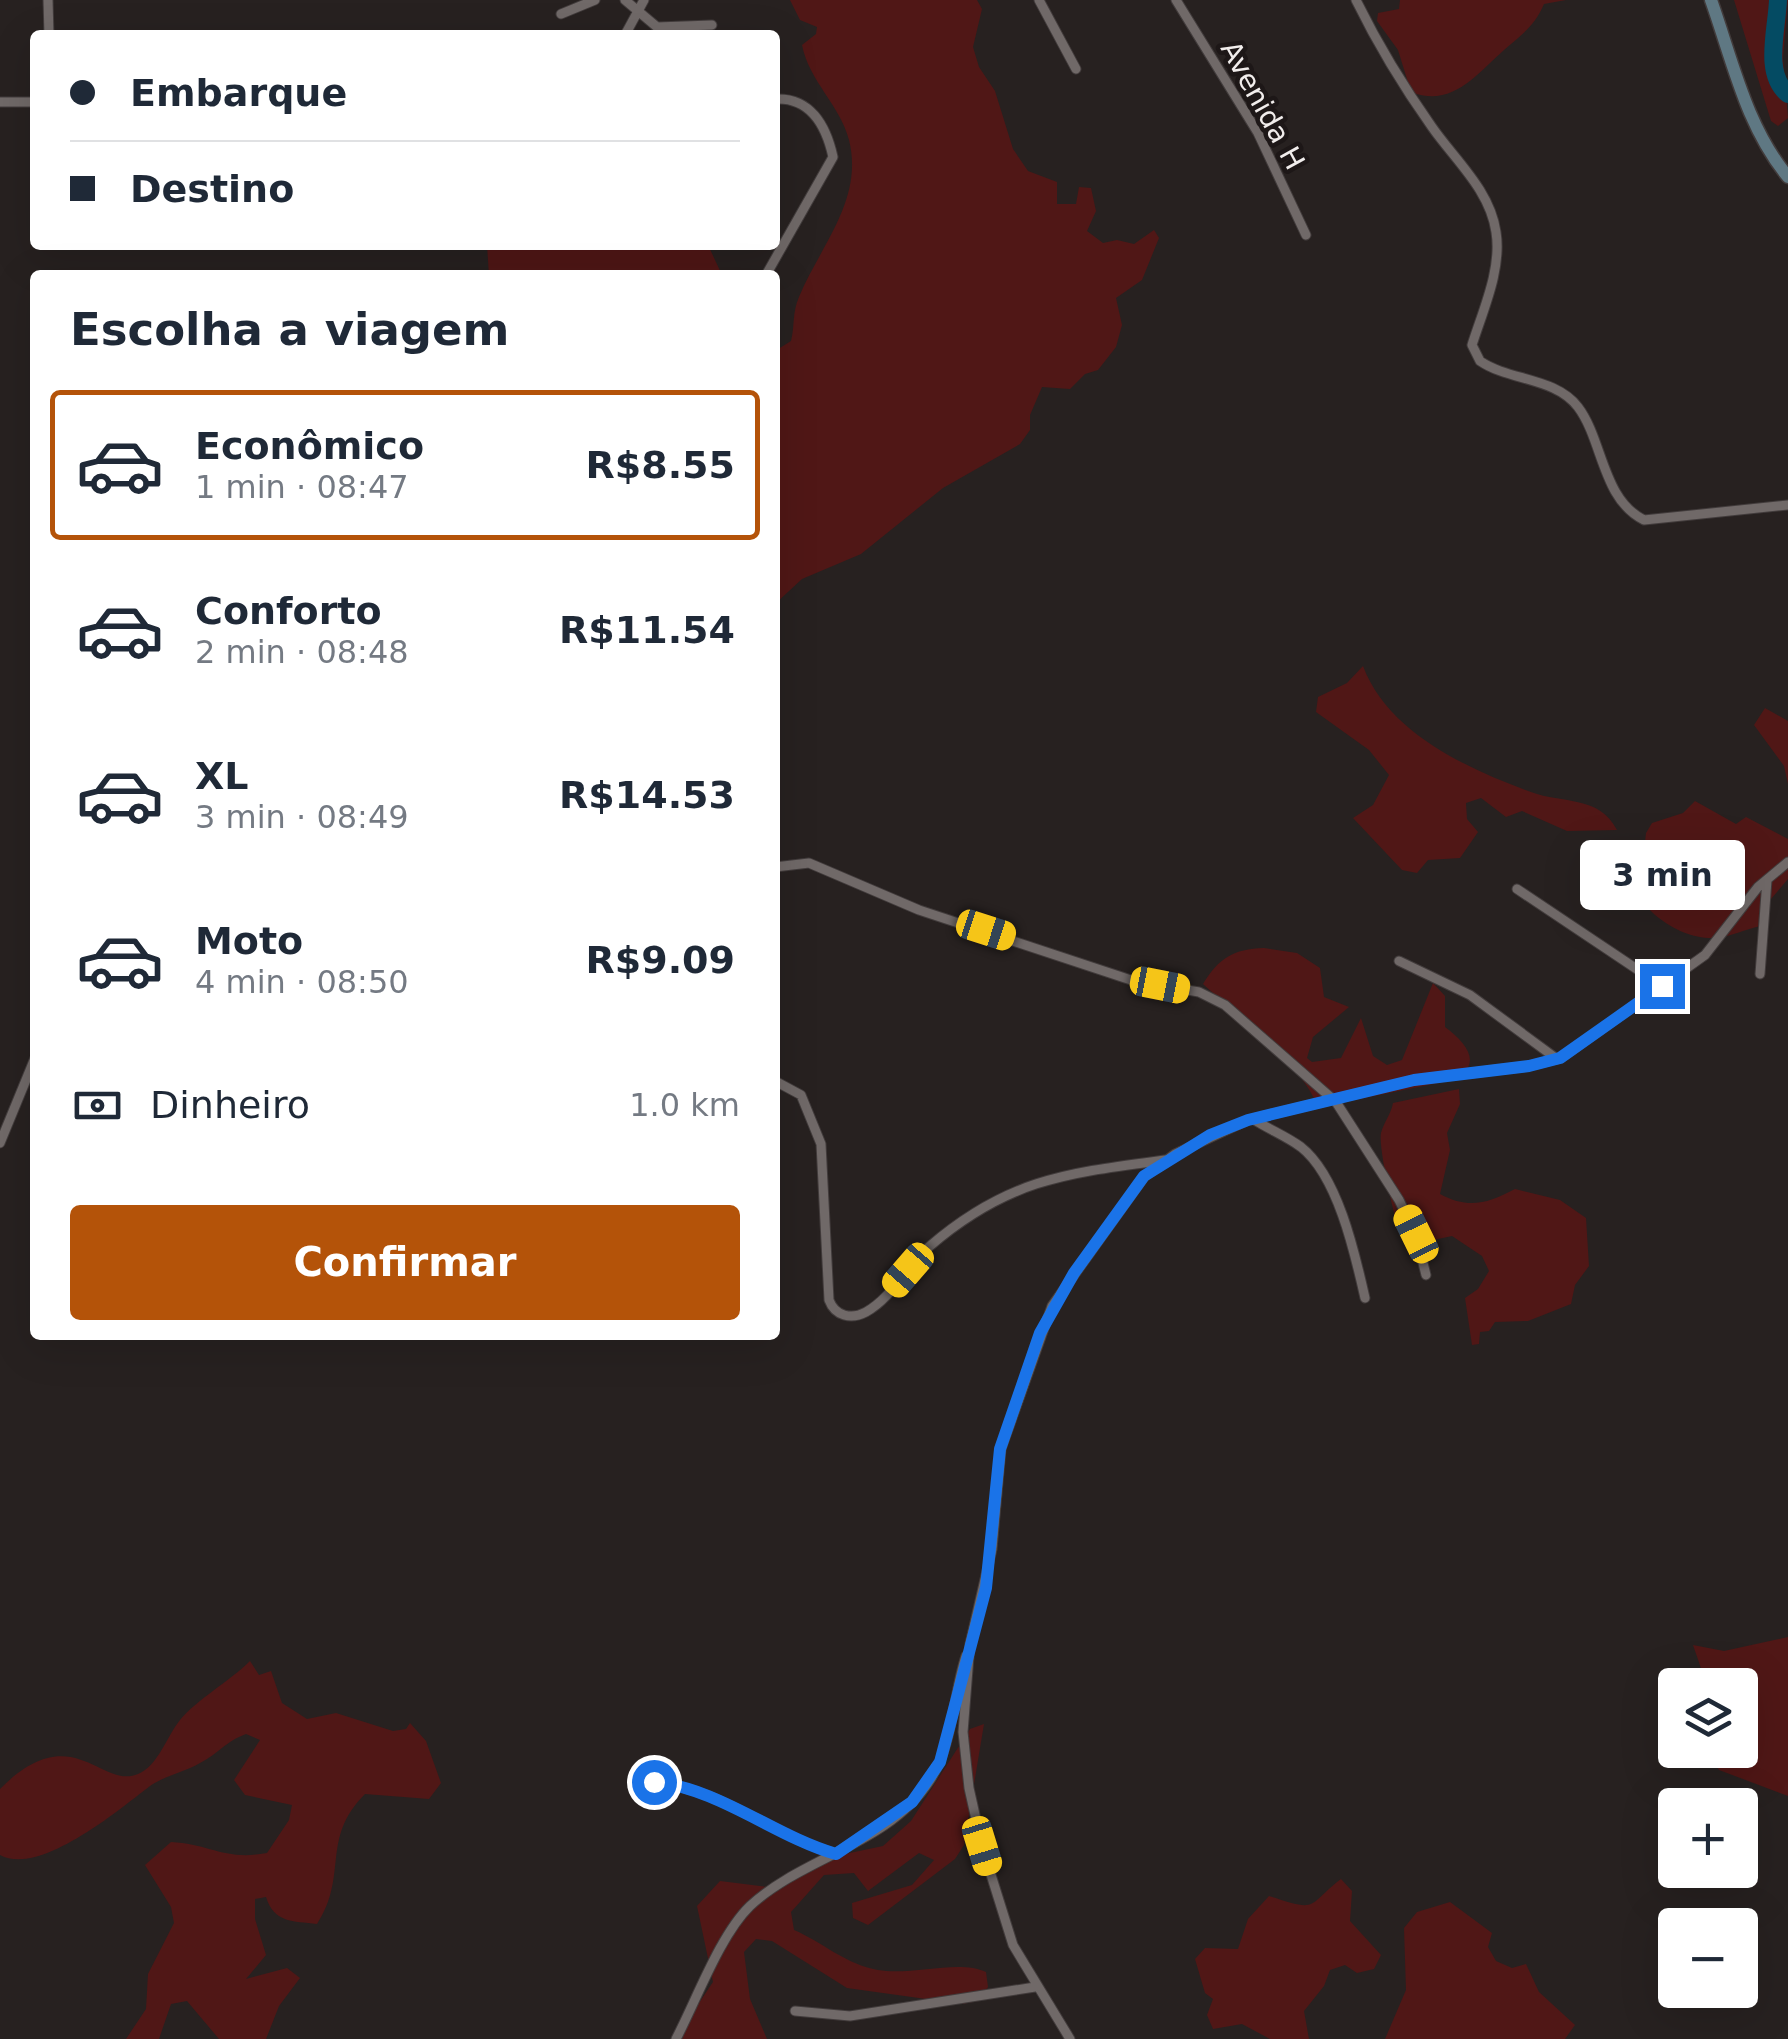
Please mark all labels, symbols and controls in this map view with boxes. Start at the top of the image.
street label: Avenida H [1214,35,1311,175]
text: Embarque [130,71,347,115]
text: Destino [130,167,294,211]
text: Escolha a viagem [70,303,509,356]
icon: car [75,420,165,510]
text: Econômico [195,424,424,468]
text: R$8.55 [586,443,735,487]
text: 1 min · 08:47 [195,468,409,506]
icon: car [75,585,165,675]
text: Conforto [195,589,382,633]
text: R$11.54 [559,608,735,652]
text: 2 min · 08:48 [195,633,409,671]
icon: car [75,750,165,840]
text: XL [195,754,249,798]
text: R$14.53 [559,773,735,817]
text: 3 min · 08:49 [195,798,409,836]
callout: 3 min [1580,841,1744,911]
text: 3 min [1612,856,1713,894]
car [953,906,1019,954]
icon: car [75,915,165,1005]
text: Moto [195,919,303,963]
text: R$9.09 [586,938,735,982]
text: 4 min · 08:50 [195,963,409,1001]
route end [1640,964,1685,1009]
car [1128,965,1192,1005]
icon: cash [70,1078,125,1133]
text: Dinheiro [150,1083,310,1127]
text: 1.0 km [629,1086,740,1124]
car [1389,1200,1443,1268]
button: Confirmar [70,1205,740,1320]
car [877,1238,939,1302]
map controls [1658,1668,1758,2008]
button: layers [1658,1668,1758,1768]
route start [632,1760,677,1805]
button: + [1658,1788,1758,1888]
car [959,1813,1005,1879]
button: − [1658,1908,1758,2008]

